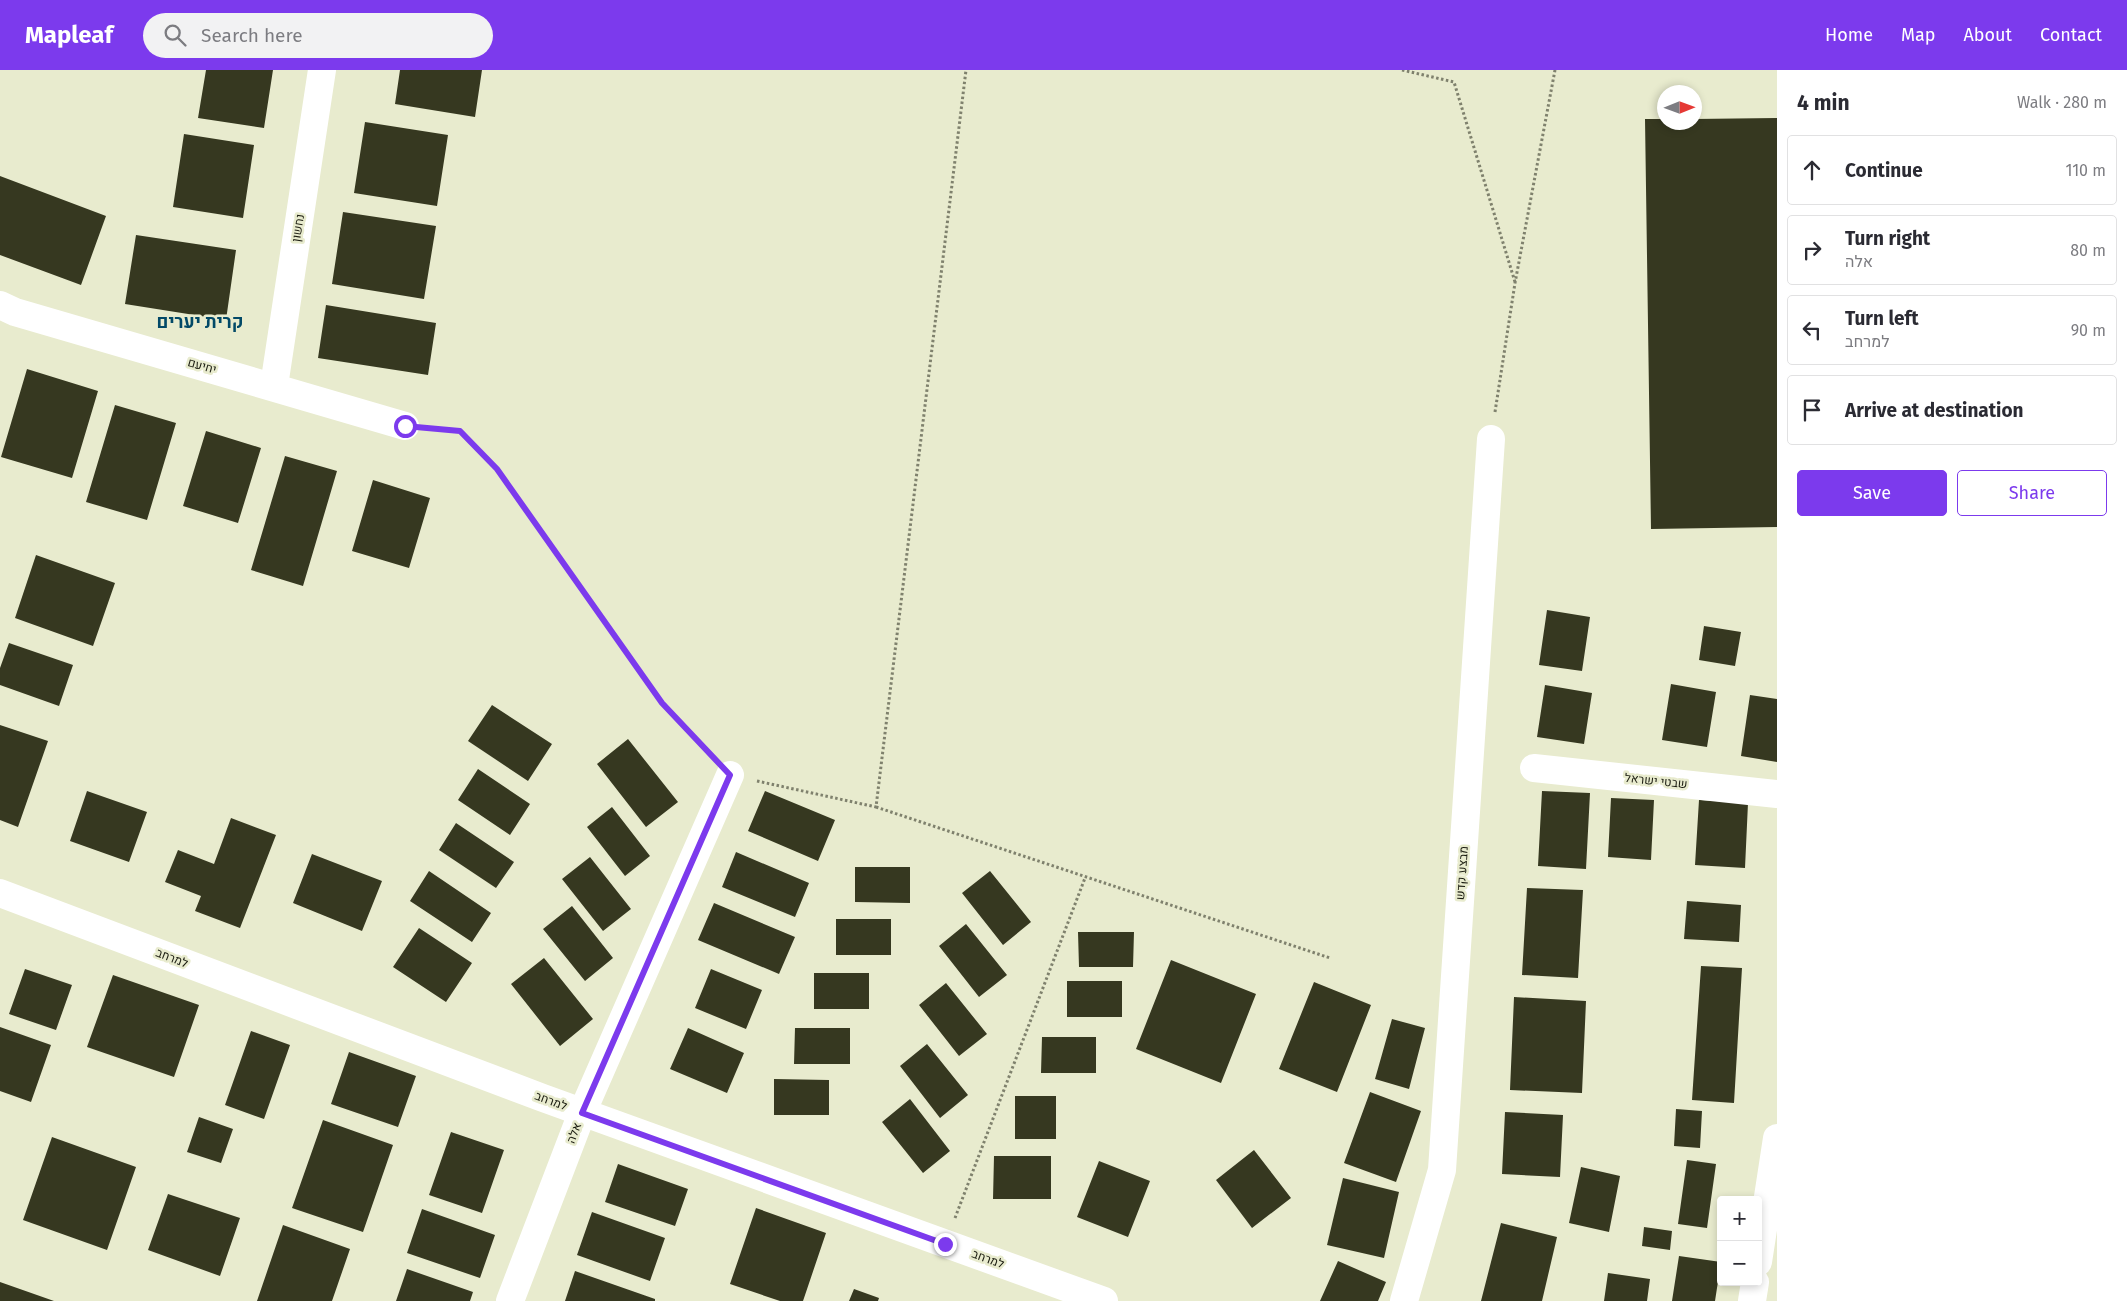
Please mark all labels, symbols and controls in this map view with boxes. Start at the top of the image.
search box [143,13,493,58]
text: Mapleaf [25,21,113,49]
icon: search [161,21,189,49]
text: Search here [201,24,303,47]
text: Home [1825,24,1873,46]
text: Map [1901,24,1935,46]
text: About [1963,24,2012,46]
text: Contact [2040,24,2102,46]
north arrow [1657,85,1702,130]
text: 4 min [1797,90,1850,116]
text: Walk · 280 m [2017,93,2107,112]
icon: ahead [1798,156,1826,184]
text: Continue [1845,159,1923,182]
text: 110 m [2065,161,2106,180]
street label: נחשון [289,213,307,243]
text: Turn right [1845,227,1930,250]
icon: right [1798,236,1826,264]
text: 80 m [2070,241,2106,260]
text: אלה [1845,252,1873,271]
text: Turn left [1845,307,1919,330]
district label: קרית יערים [157,311,243,333]
icon: left [1798,316,1826,344]
text: 90 m [2071,321,2106,340]
text: למרחב [1845,332,1889,351]
street label: יחיעם [186,355,218,377]
icon: arrive [1798,396,1826,424]
text: Arrive at destination [1845,399,2024,422]
route start [394,415,417,438]
button: Save [1797,470,1947,516]
button: Share [1957,470,2107,516]
street label: שבטי ישראל [1624,771,1688,791]
street label: מבצע קדש [1453,846,1471,900]
street label: למרחב [154,946,190,970]
street label: למרחב [533,1089,569,1113]
street label: אלה [564,1120,584,1145]
map controls [1717,1196,1762,1286]
button: + [1717,1196,1762,1241]
route end [934,1233,957,1256]
button: − [1717,1241,1762,1286]
street label: למרחב [970,1247,1006,1271]

